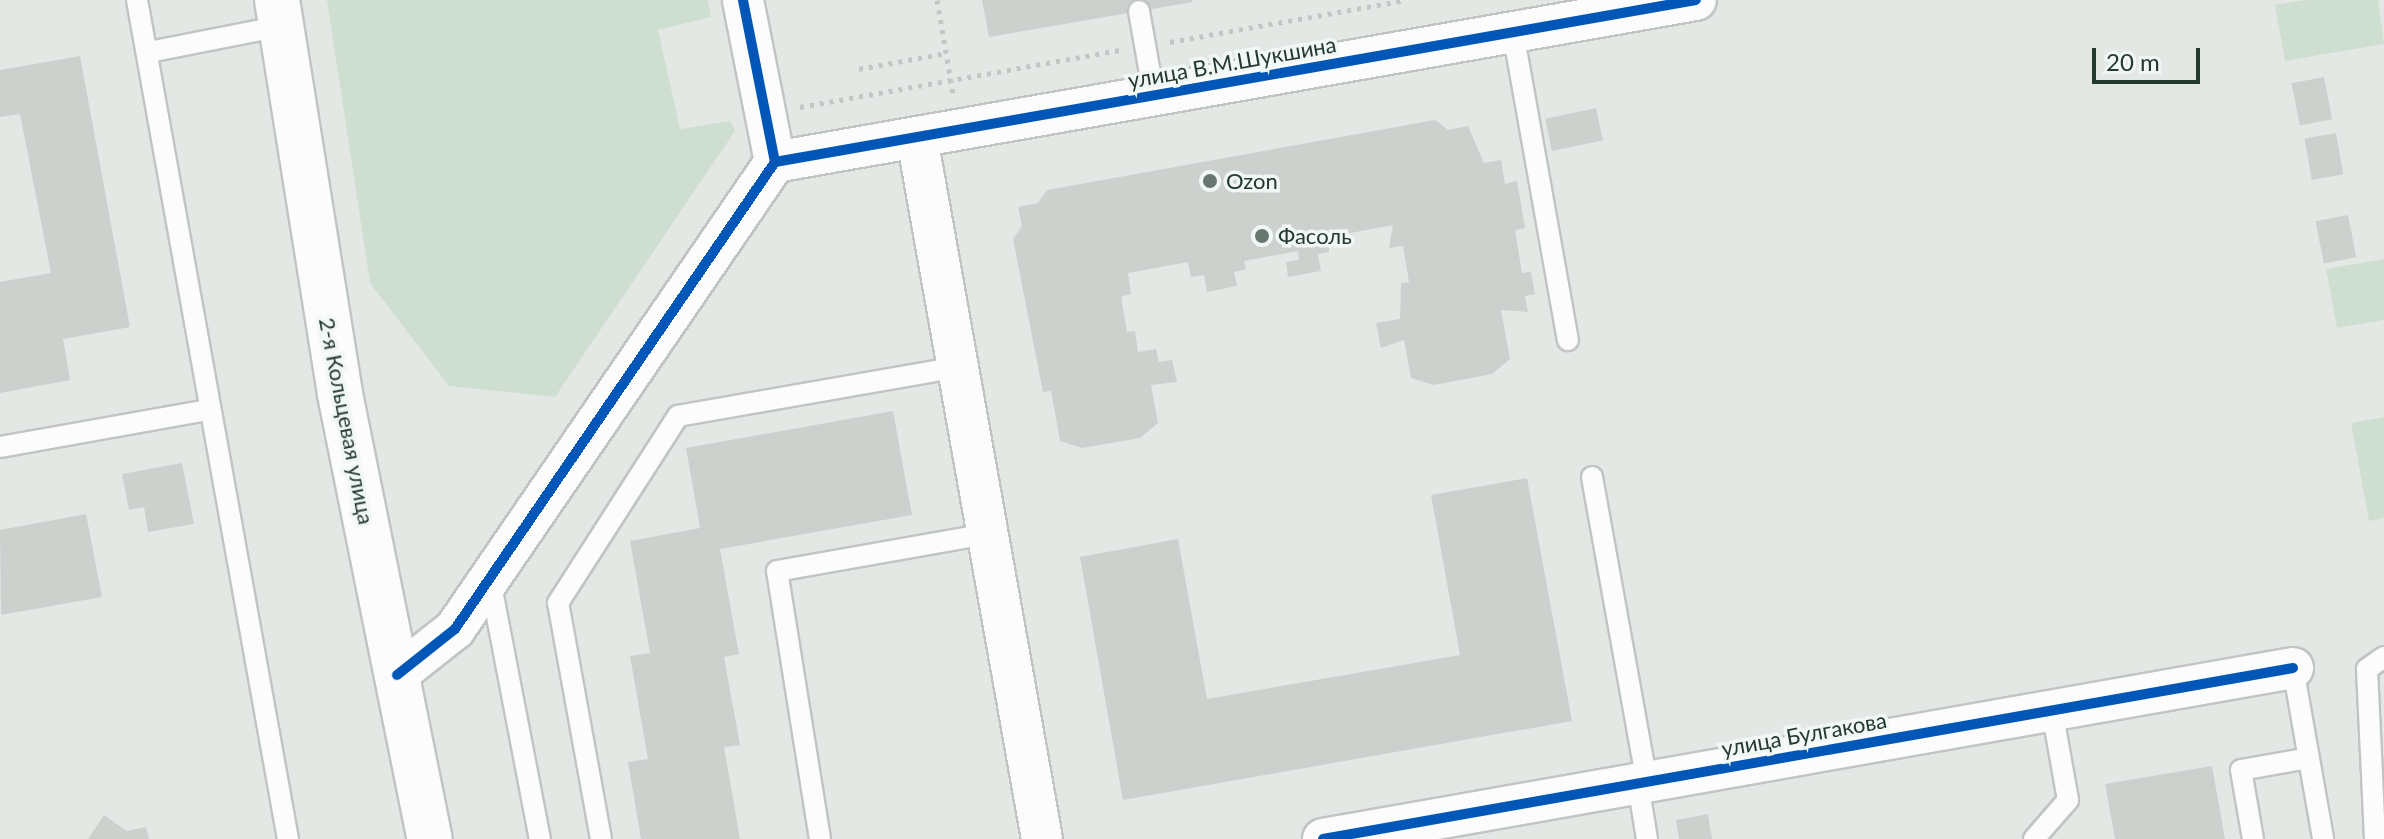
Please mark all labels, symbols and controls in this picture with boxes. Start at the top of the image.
street label: улица В.М.Шукшина [1126,31,1338,93]
scale bar [2096,32,2204,82]
text: 20 m [2106,47,2160,76]
place label: Ozon [1226,168,1278,194]
marker: Ozon [1201,172,1219,190]
place label: Фасоль [1278,223,1352,249]
marker: Фасоль [1253,227,1271,245]
street label: 2-я Кольцевая улица [314,315,380,527]
street label: улица Булгакова [1719,706,1889,762]

